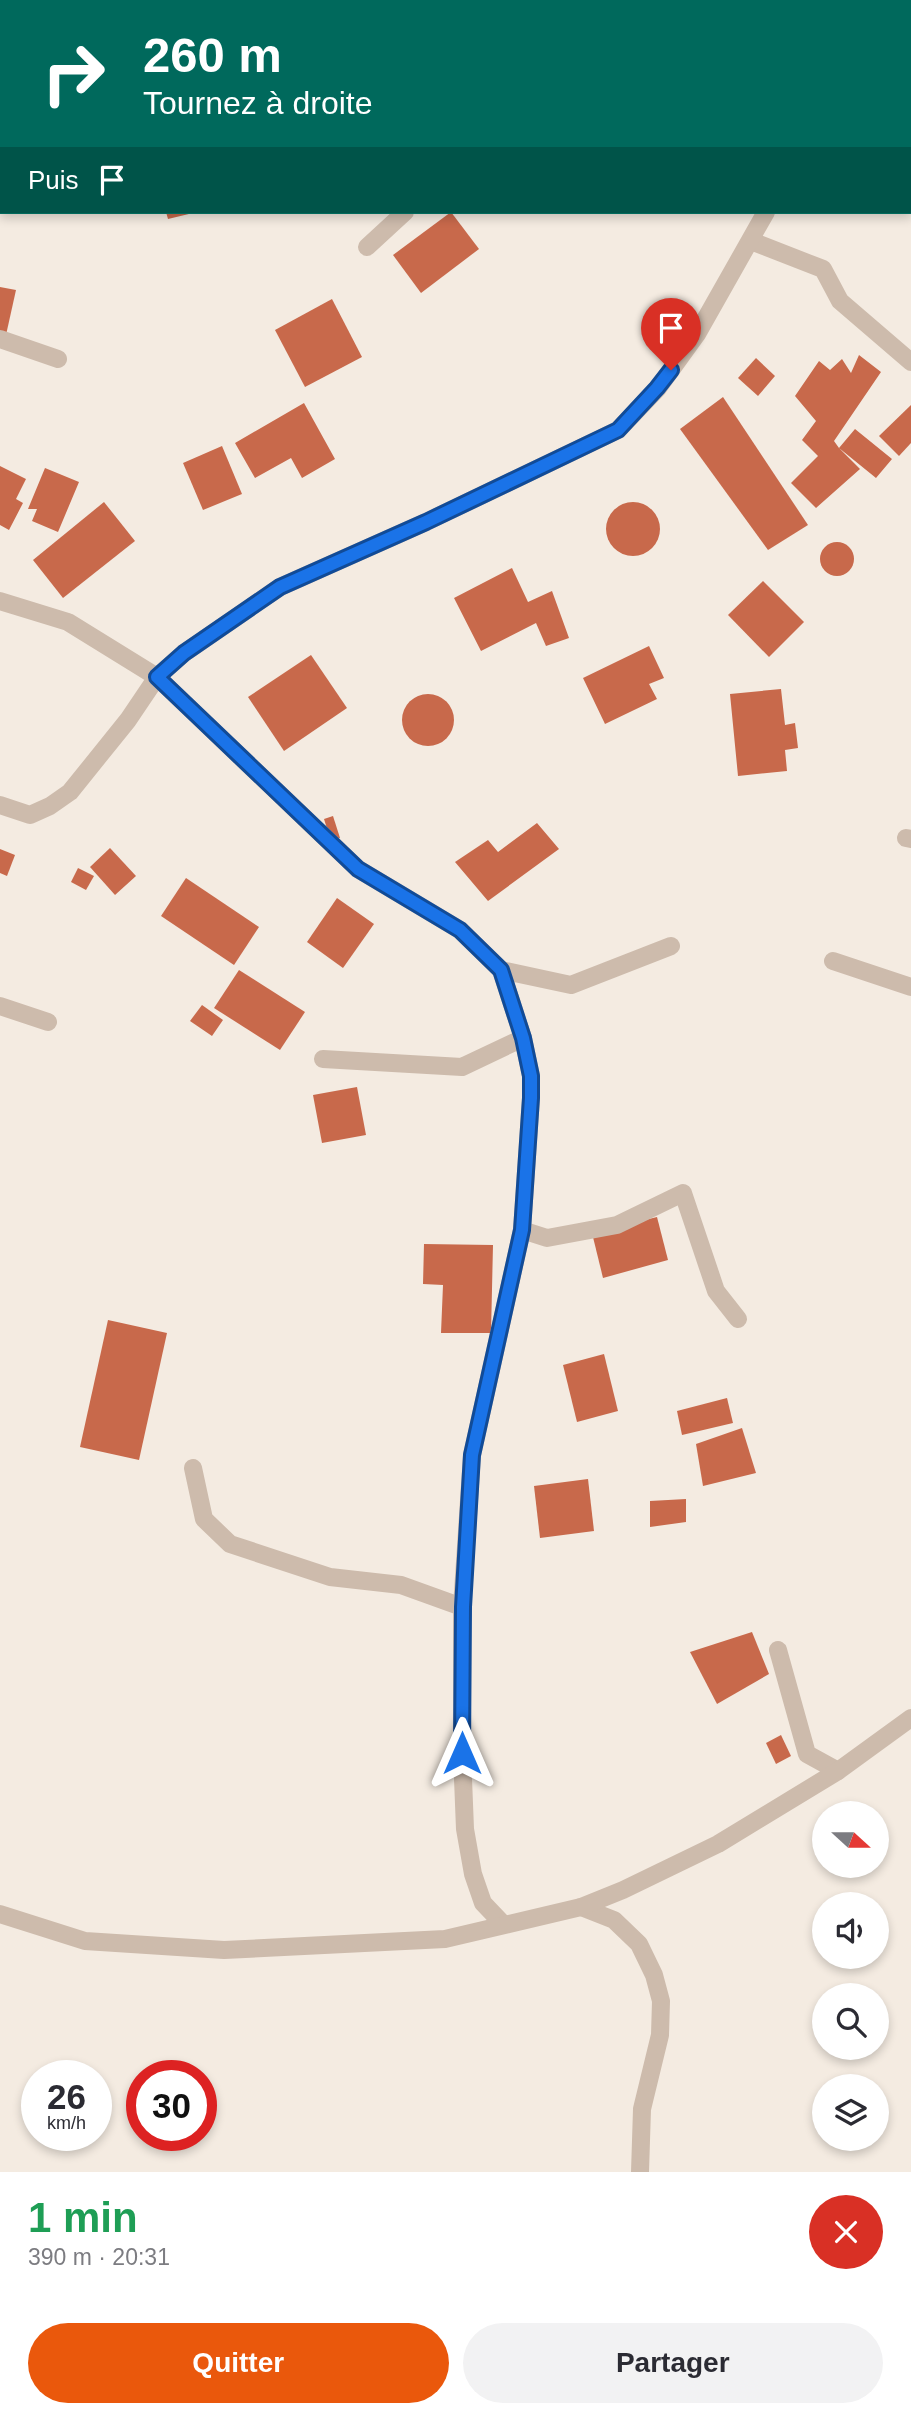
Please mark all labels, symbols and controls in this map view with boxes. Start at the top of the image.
icon: right [28,28,119,119]
text: 260 m [143,28,282,82]
text: Tournez à droite [143,85,372,121]
icon: arrive [93,161,131,199]
text: Puis [28,165,79,195]
pin [641,298,701,370]
icon: arrive [652,309,690,347]
position arrow [425,1716,499,1790]
north arrow [812,1801,889,1878]
map controls [812,1801,889,2151]
button: sound [812,1892,889,1969]
button: search [812,1983,889,2060]
speed limit sign: 30 [126,2060,217,2151]
button: layers [812,2074,889,2151]
text: 26 [47,2077,86,2116]
text: km/h [47,2113,86,2133]
text: 1 min [28,2194,138,2241]
button: close [809,2195,883,2269]
text: 390 m · 20:31 [28,2244,170,2270]
button: Quitter [28,2323,449,2403]
button: Partager [463,2323,883,2403]

